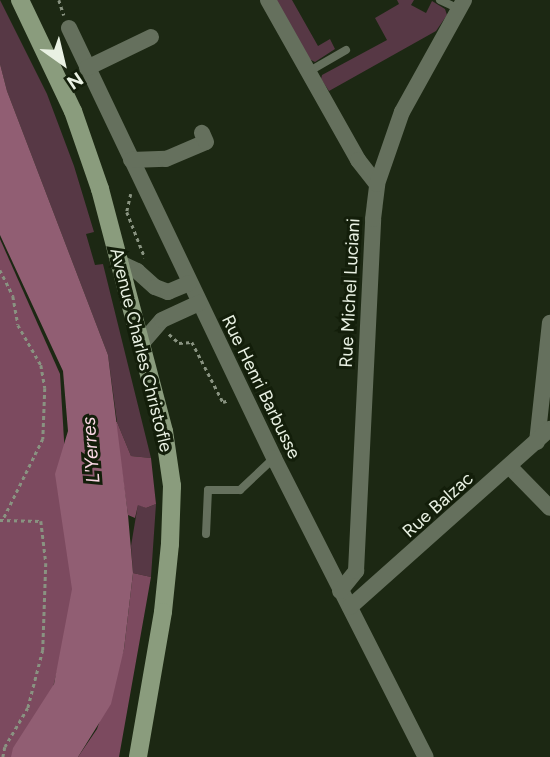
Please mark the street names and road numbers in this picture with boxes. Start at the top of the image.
street label: Rue Michel Luciani [335,218,365,368]
street label: Avenue Charles Christofle [105,246,177,454]
street label: Rue Henri Barbusse [217,312,305,462]
street label: Rue Balzac [398,468,478,542]

